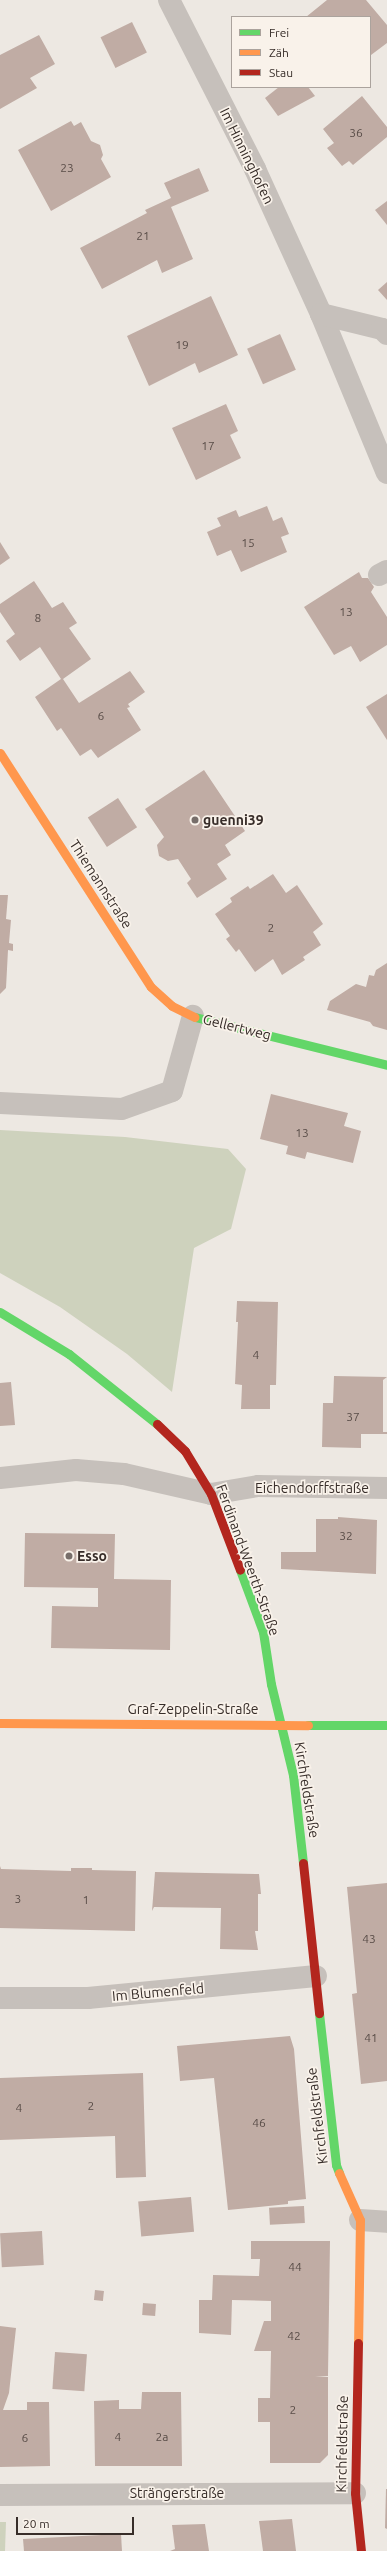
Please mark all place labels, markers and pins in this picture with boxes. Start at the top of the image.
place label: guenni39 [203,812,264,828]
marker: guenni39 [190,815,200,825]
place label: Esso [77,1548,107,1564]
marker: Esso [64,1551,74,1561]

